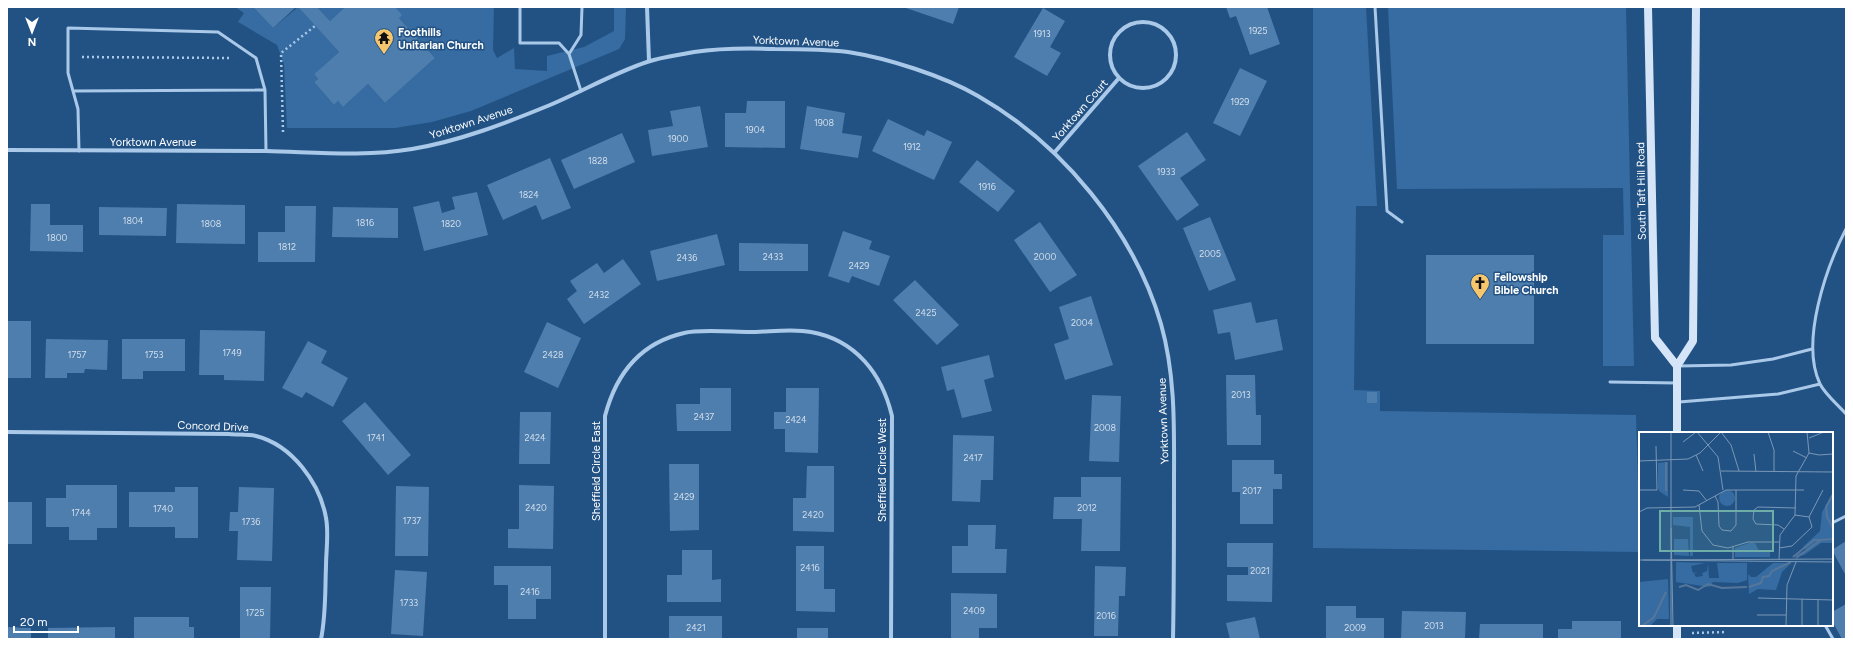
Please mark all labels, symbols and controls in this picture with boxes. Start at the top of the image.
north arrow [12,12,52,52]
house number: 1925 [1248,25,1268,36]
place label: Foothills Unitarian Church [398,26,484,52]
temple icon: Foothills Unitarian Church [373,27,395,55]
house number: 1913 [1033,28,1051,39]
street label: Yorktown Avenue [753,33,839,50]
text: N [28,35,36,48]
street label: Yorktown Court [1050,77,1111,144]
house number: 1929 [1231,96,1249,107]
street label: Yorktown Avenue [428,103,514,142]
house number: 1908 [814,117,835,128]
house number: 1904 [745,124,765,135]
house number: 1900 [668,133,688,144]
street label: Yorktown Avenue [110,136,196,149]
house number: 1912 [903,141,921,152]
street label: South Taft Hill Road [1634,142,1649,240]
house number: 1828 [588,155,608,166]
house number: 1933 [1157,166,1175,177]
house number: 1916 [978,181,996,192]
house number: 1824 [519,189,539,200]
house number: 1804 [123,215,144,226]
house number: 1816 [356,217,374,228]
house number: 1808 [201,218,222,229]
house number: 1820 [441,218,461,229]
house number: 1800 [47,232,68,243]
house number: 1812 [278,241,296,252]
house number: 2005 [1199,248,1221,259]
house number: 2433 [763,251,783,262]
house number: 2000 [1034,251,1056,262]
house number: 2436 [677,252,697,263]
house number: 2429 [849,260,869,271]
place label: Fellowship Bible Church [1494,271,1559,297]
church icon: Fellowship Bible Church [1469,272,1491,300]
house number: 2432 [589,289,609,300]
house number: 2425 [916,307,936,318]
house number: 2004 [1071,317,1093,328]
house number: 1749 [222,347,242,358]
house number: 1757 [68,349,86,360]
house number: 1753 [145,349,163,360]
house number: 2428 [542,349,564,360]
street label: Yorktown Avenue [1155,378,1172,464]
house number: 2013 [1231,389,1251,400]
house number: 2437 [694,411,714,422]
house number: 2424 [785,414,807,425]
street label: Sheffield Circle West [876,418,889,522]
street label: Concord Drive [177,419,249,434]
street label: Sheffield Circle East [590,421,603,521]
house number: 2008 [1094,422,1117,433]
house number: 1741 [367,432,385,443]
house number: 2424 [524,432,546,443]
inset map [1639,432,1833,626]
house number: 2417 [963,452,983,463]
house number: 2017 [1242,485,1262,496]
house number: 2429 [674,491,694,502]
house number: 2420 [525,502,547,513]
house number: 2012 [1077,502,1097,513]
house number: 1740 [153,503,173,514]
house number: 1744 [71,507,91,518]
house number: 2420 [802,509,824,520]
house number: 1737 [403,515,421,526]
house number: 1736 [242,516,260,527]
house number: 2416 [800,562,820,573]
house number: 2021 [1250,565,1270,576]
house number: 2416 [520,586,540,597]
house number: 1733 [400,597,418,608]
house number: 2409 [963,605,985,616]
house number: 1725 [246,607,264,618]
scale bar [14,608,78,634]
house number: 2016 [1096,610,1116,621]
text: 20 m [20,615,48,629]
house number: 2013 [1424,620,1444,631]
house number: 2421 [686,622,706,633]
house number: 2009 [1344,622,1366,633]

